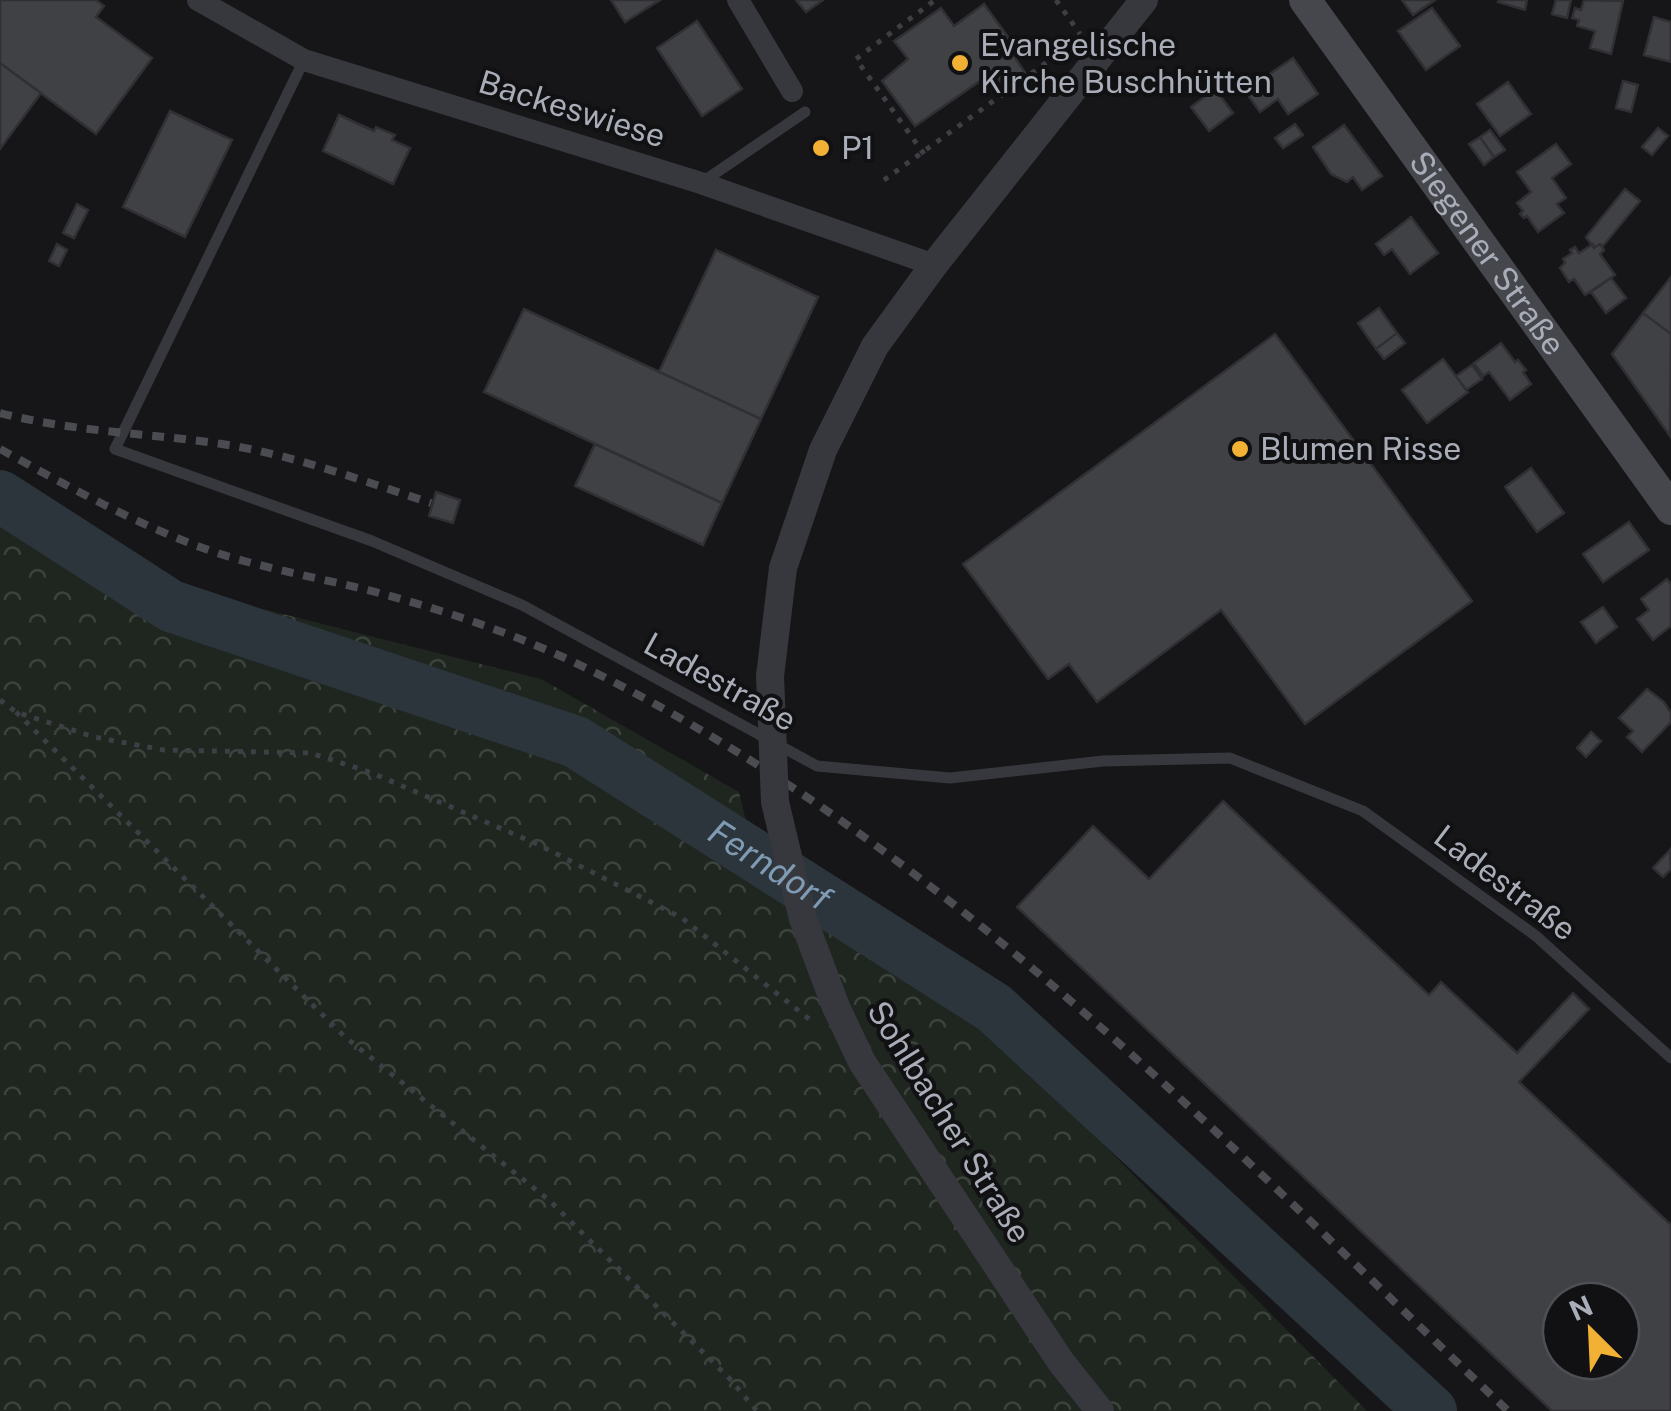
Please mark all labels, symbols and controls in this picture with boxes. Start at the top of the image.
place label: Evangelische Kirche Buschhütten [980,26,1272,100]
marker: Evangelische Kirche Buschhütten [949,52,971,74]
street label: Backeswiese [474,63,670,154]
place label: P1 [841,129,874,166]
marker: P1 [810,137,832,159]
street label: Siegener Straße [1402,144,1573,362]
place label: Blumen Risse [1260,430,1461,467]
marker: Blumen Risse [1229,438,1251,460]
street label: Ladestraße [638,625,803,738]
water label: Ferndorf [701,811,840,920]
street label: Ladestraße [1427,817,1583,948]
street label: Sohlbacher Straße [860,994,1039,1249]
north arrow [1541,1281,1641,1381]
text: N [1564,1288,1597,1327]

